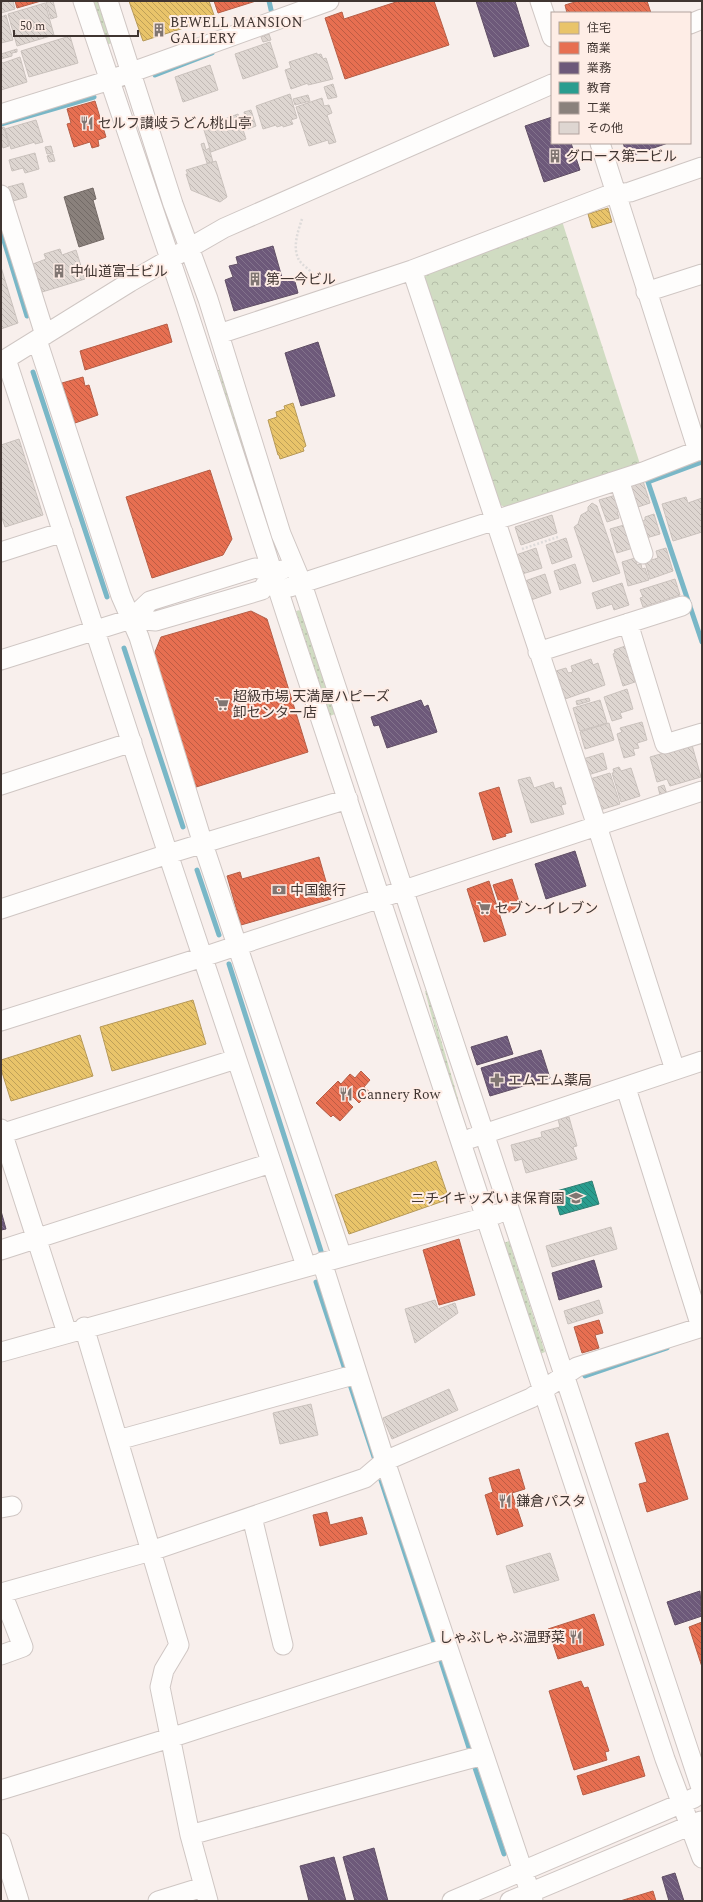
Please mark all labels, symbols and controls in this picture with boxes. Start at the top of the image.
scale bar [14,12,138,38]
place label: BEWELL MANSION GALLERY [170,12,303,49]
legend [551,12,691,144]
text: 50 m [20,17,45,36]
text: 住宅 [587,19,611,38]
building icon: BEWELL MANSION GALLERY [151,22,167,38]
text: 商業 [587,39,611,58]
text: 業務 [587,59,611,78]
text: 教育 [587,79,611,98]
text: 工業 [587,99,611,118]
place label: セルフ讃岐うどん桃山亭 [98,113,252,134]
restaurant icon: セルフ讃岐うどん桃山亭 [79,115,95,131]
text: その他 [587,119,623,138]
place label: グロース第二ビル [566,146,677,167]
building icon: グロース第二ビル [547,148,563,164]
place label: 中仙道富士ビル [70,261,168,282]
building icon: 中仙道富士ビル [51,263,67,279]
place label: 第一今ビル [266,269,336,290]
building icon: 第一今ビル [247,271,263,287]
place label: 超級市場 天満屋ハピーズ 卸センター店 [233,686,390,723]
supermarket icon: 超級市場 天満屋ハピーズ 卸センター店 [214,696,230,712]
place label: 中国銀行 [290,880,346,901]
bank icon: 中国銀行 [271,882,287,898]
place label: セブン-イレブン [495,898,598,919]
supermarket icon: セブン-イレブン [476,900,492,916]
place label: エムエム薬局 [508,1070,592,1091]
pharmacy icon: エムエム薬局 [489,1072,505,1088]
place label: Cannery Row [357,1084,441,1105]
restaurant icon: Cannery Row [338,1086,354,1102]
place label: ニチイキッズいま保育園 [411,1188,565,1209]
school or university icon: ニチイキッズいま保育園 [568,1190,584,1206]
place label: 鎌倉パスタ [516,1491,586,1512]
restaurant icon: 鎌倉パスタ [497,1493,513,1509]
place label: しゃぶしゃぶ温野菜 [439,1627,565,1648]
restaurant icon: しゃぶしゃぶ温野菜 [568,1629,584,1645]

